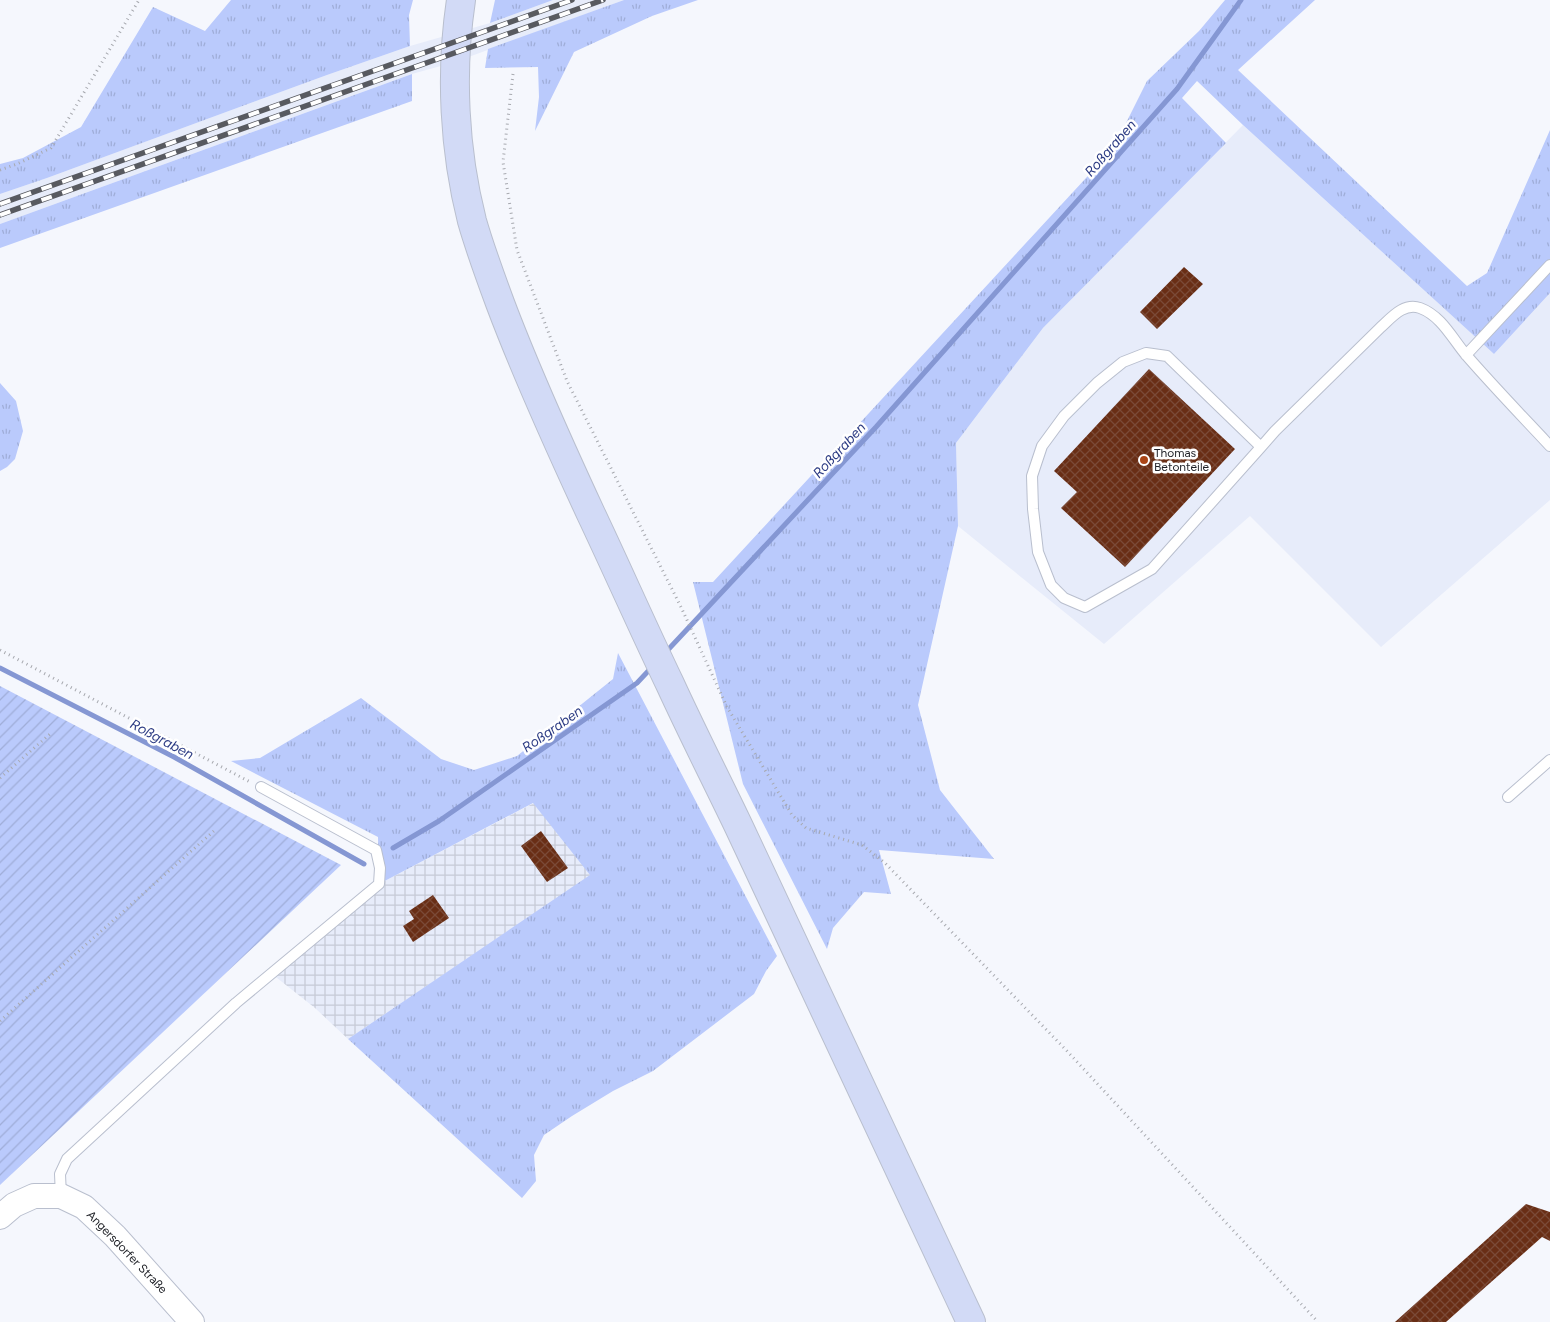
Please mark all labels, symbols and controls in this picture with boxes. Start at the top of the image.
water label: Roßgraben [1081,116,1140,180]
water label: Roßgraben [809,419,869,482]
place label: Thomas Betonteile [1154,446,1210,474]
marker: Thomas Betonteile [1138,454,1150,466]
water label: Roßgraben [519,702,586,756]
water label: Roßgraben [127,716,197,763]
street label: Angersdorfer Straße [84,1208,170,1297]

